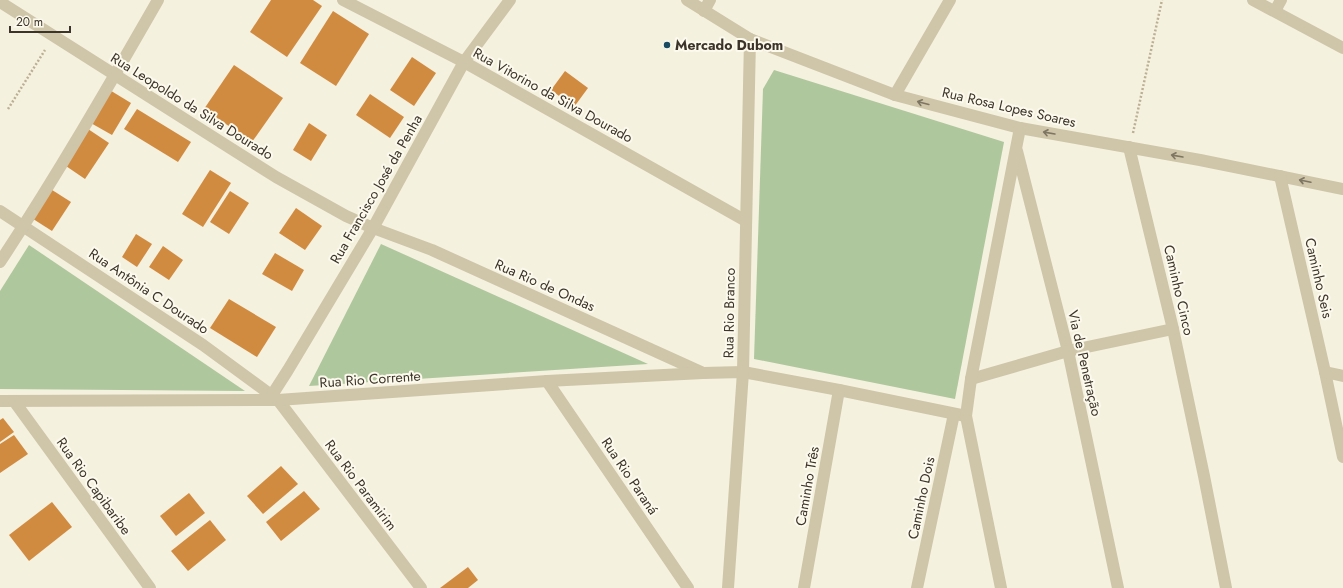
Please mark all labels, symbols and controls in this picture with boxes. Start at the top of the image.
scale bar [10,8,70,34]
text: 20 m [16,13,43,31]
place label: Mercado Dubom [675,35,783,55]
marker: Mercado Dubom [662,40,672,50]
street label: Rua Vitorino da Silva Dourado [469,43,637,148]
street label: Rua Leopoldo da Silva Dourado [107,48,277,165]
street label: Rua Rosa Lopes Soares [940,82,1078,132]
one-way arrow [917,99,930,106]
street label: Rua Francisco José da Penha [325,111,427,267]
one-way arrow [1043,129,1056,137]
one-way arrow [1171,152,1184,160]
one-way arrow [1299,177,1312,185]
street label: Caminho Seis [1300,236,1338,320]
street label: Rua Antônia C Dourado [85,243,213,339]
street label: Caminho Cinco [1159,243,1199,338]
street label: Rua Rio de Ondas [492,254,599,316]
street label: Rua Rio Branco [718,267,740,358]
street label: Via de Penetração [1063,308,1107,418]
street label: Rua Rio Corrente [319,365,421,393]
street label: Rua Rio Capibaribe [52,433,136,539]
street label: Rua Rio Paraná [597,433,663,519]
street label: Rua Rio Paramirim [320,435,402,535]
street label: Caminho Três [790,444,824,527]
street label: Caminho Dois [902,455,940,541]

